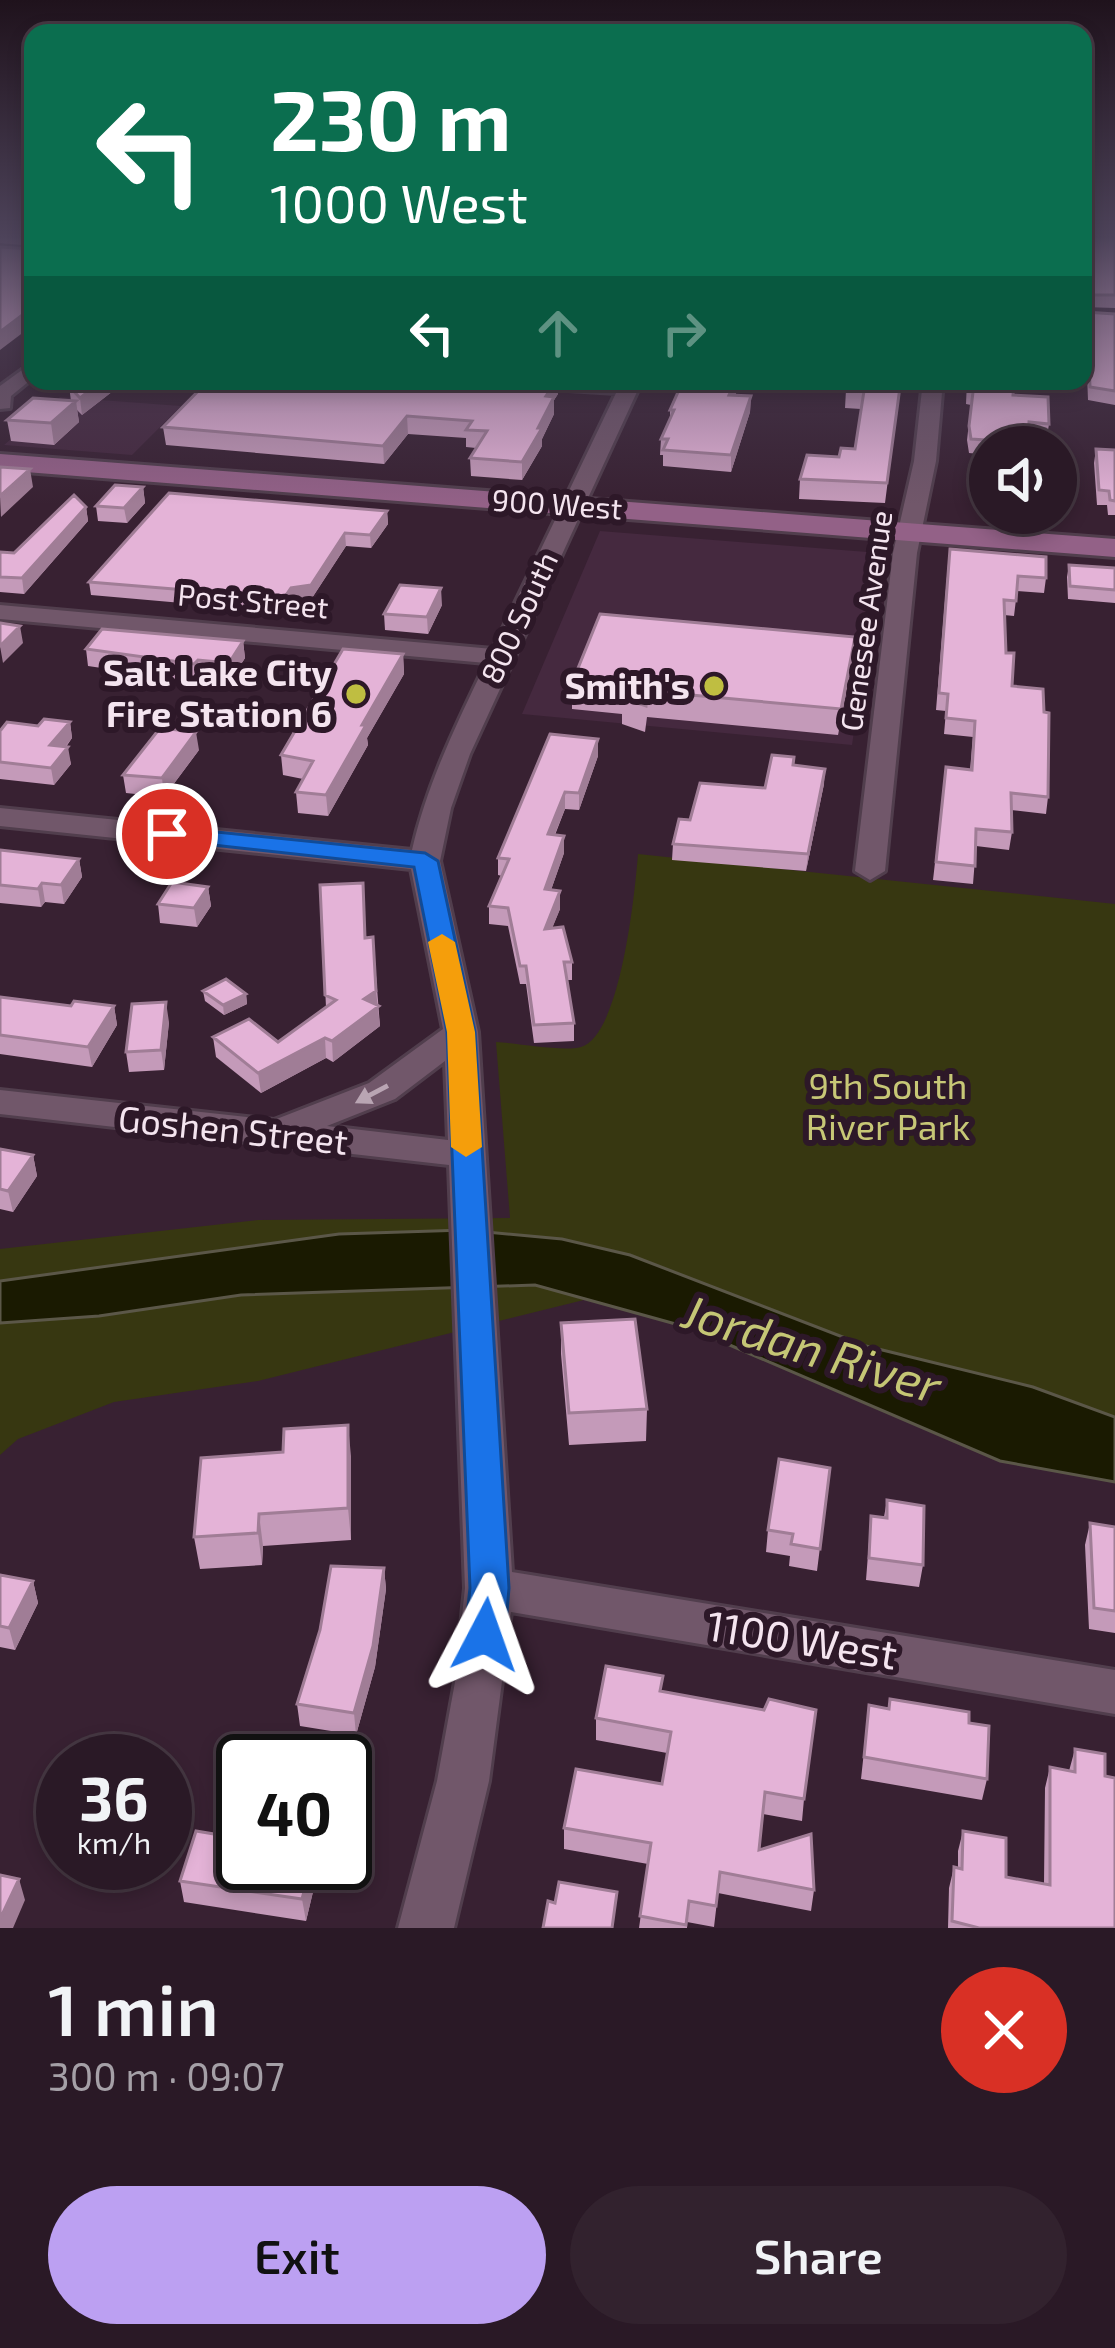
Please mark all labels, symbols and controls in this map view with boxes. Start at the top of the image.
text: 230 m [270,67,512,168]
icon: left [72,72,228,228]
text: 1000 West [270,169,528,234]
icon: left [399,300,465,366]
icon: ahead [525,300,591,366]
icon: right [651,300,717,366]
map controls [969,426,1077,534]
button: sound [969,426,1077,534]
street label: 900 West [491,481,623,526]
street label: Genesee Avenue [832,508,898,733]
street label: 800 South [472,546,564,689]
street label: Post Street [176,575,330,625]
place label: Salt Lake City Fire Station 6 [103,650,333,734]
place label: Smith's [564,663,690,706]
marker: Smith's [701,673,727,699]
marker: Salt Lake City Fire Station 6 [343,681,369,707]
pin [116,783,218,885]
icon: arrive [134,801,200,867]
park label: 9th South River Park [806,1063,970,1147]
one-way arrow [355,1083,390,1104]
street label: Goshen Street [116,1095,350,1162]
water label: Jordan River [675,1280,950,1414]
position arrow [422,1572,548,1698]
street label: 1100 West [704,1598,901,1678]
speed limit sign: 40 [216,1734,372,1890]
text: 36 [79,1761,149,1833]
text: km/h [77,1824,151,1860]
text: 1 min [48,1964,219,2050]
button: close [941,1967,1067,2093]
text: 300 m · 09:07 [48,2052,285,2099]
button: Exit [48,2186,546,2324]
button: Share [570,2186,1067,2324]

